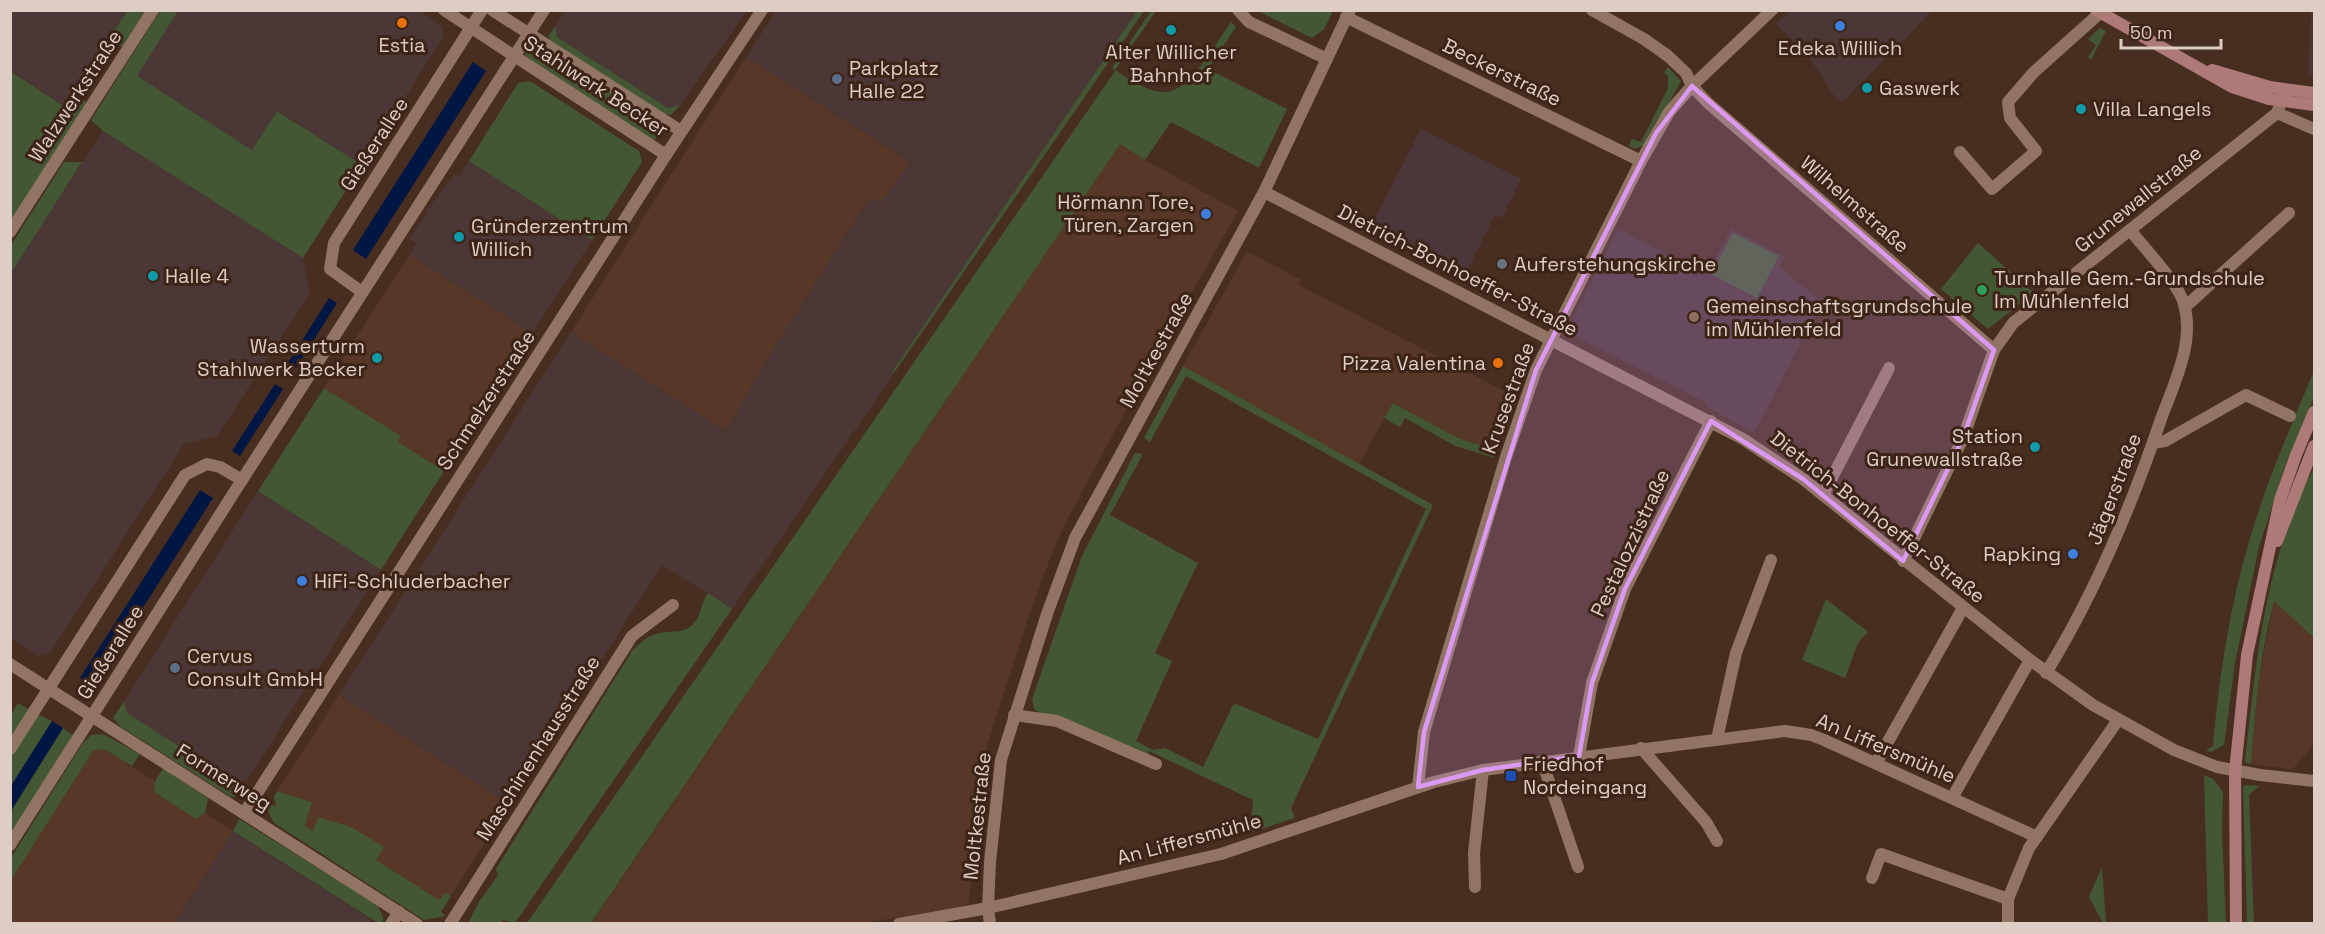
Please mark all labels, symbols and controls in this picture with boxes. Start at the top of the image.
scale bar [2121,12,2222,50]
marker: Estia [395,16,409,30]
marker: Edeka Willich [1833,19,1847,33]
text: 50 m [2130,21,2172,44]
marker: Alter Willicher Bahnhof [1164,23,1178,37]
street label: Walzwerkstraße [23,25,127,167]
street label: Stahlwerk Becker [519,29,673,143]
place label: Estia [378,32,426,58]
street label: Beckerstraße [1438,32,1566,112]
place label: Edeka Willich [1778,35,1902,61]
place label: Alter Willicher Bahnhof [1105,39,1237,88]
place label: Parkplatz Halle 22 [849,55,939,104]
marker: Parkplatz Halle 22 [830,72,844,86]
place label: Gaswerk [1879,75,1960,101]
marker: Gaswerk [1860,81,1874,95]
street label: Gießerallee [334,92,414,196]
place label: Villa Langels [2093,96,2212,122]
marker: Villa Langels [2074,102,2088,116]
street label: Grunewallstraße [2069,140,2207,258]
street label: Wilhelmstraße [1795,150,1915,258]
place label: Hörmann Tore, Türen, Zargen [1057,189,1194,238]
street label: Dietrich-Bonhoeffer-Straße [1334,198,1582,342]
marker: Hörmann Tore, Türen, Zargen [1199,207,1213,221]
place label: Gründerzentrum Willich [471,213,629,262]
marker: Gründerzentrum Willich [452,230,466,244]
place label: Auferstehungskirche [1514,251,1716,277]
marker: Auferstehungskirche [1495,257,1509,271]
place label: Halle 4 [165,263,229,289]
place label: Turnhalle Gem.-Grundschule Im Mühlenfeld [1994,265,2265,314]
marker: Halle 4 [146,269,160,283]
marker: Turnhalle Gem.-Grundschule Im Mühlenfeld [1975,283,1989,297]
street label: Moltkestraße [1113,288,1199,412]
place label: Gemeinschaftsgrundschule im Mühlenfeld [1706,293,1972,342]
marker: Gemeinschaftsgrundschule im Mühlenfeld [1687,310,1701,324]
street label: Schmelzerstraße [431,325,541,475]
place label: Wasserturm Stahlwerk Becker [197,333,365,382]
street label: Krusestraße [1476,339,1540,457]
place label: Pizza Valentina [1342,350,1486,376]
marker: Wasserturm Stahlwerk Becker [370,351,384,365]
marker: Pizza Valentina [1491,356,1505,370]
place label: Station Grunewallstraße [1866,423,2023,472]
street label: Dietrich-Bonhoeffer-Straße [1765,425,1991,609]
street label: Jägerstraße [2081,430,2147,548]
marker: Station Grunewallstraße [2028,440,2042,454]
street label: Pestalozzistraße [1584,465,1676,621]
place label: Rapking [1983,541,2061,567]
marker: Rapking [2066,547,2080,561]
place label: HiFi-Schluderbacher [314,568,510,594]
marker: HiFi-Schluderbacher [295,574,309,588]
street label: Gießerallee [71,600,149,704]
place label: Cervus Consult GmbH [187,643,323,692]
street label: Maschinenhausstraße [470,651,606,845]
marker: Cervus Consult GmbH [168,661,182,675]
street label: An Liffersmühle [1813,707,1959,789]
street label: Formerweg [171,737,277,817]
street label: Moltkestraße [957,751,997,881]
place label: Friedhof Nordeingang [1523,751,1647,800]
marker: Friedhof Nordeingang [1504,769,1518,783]
street label: An Liffersmühle [1114,807,1264,871]

